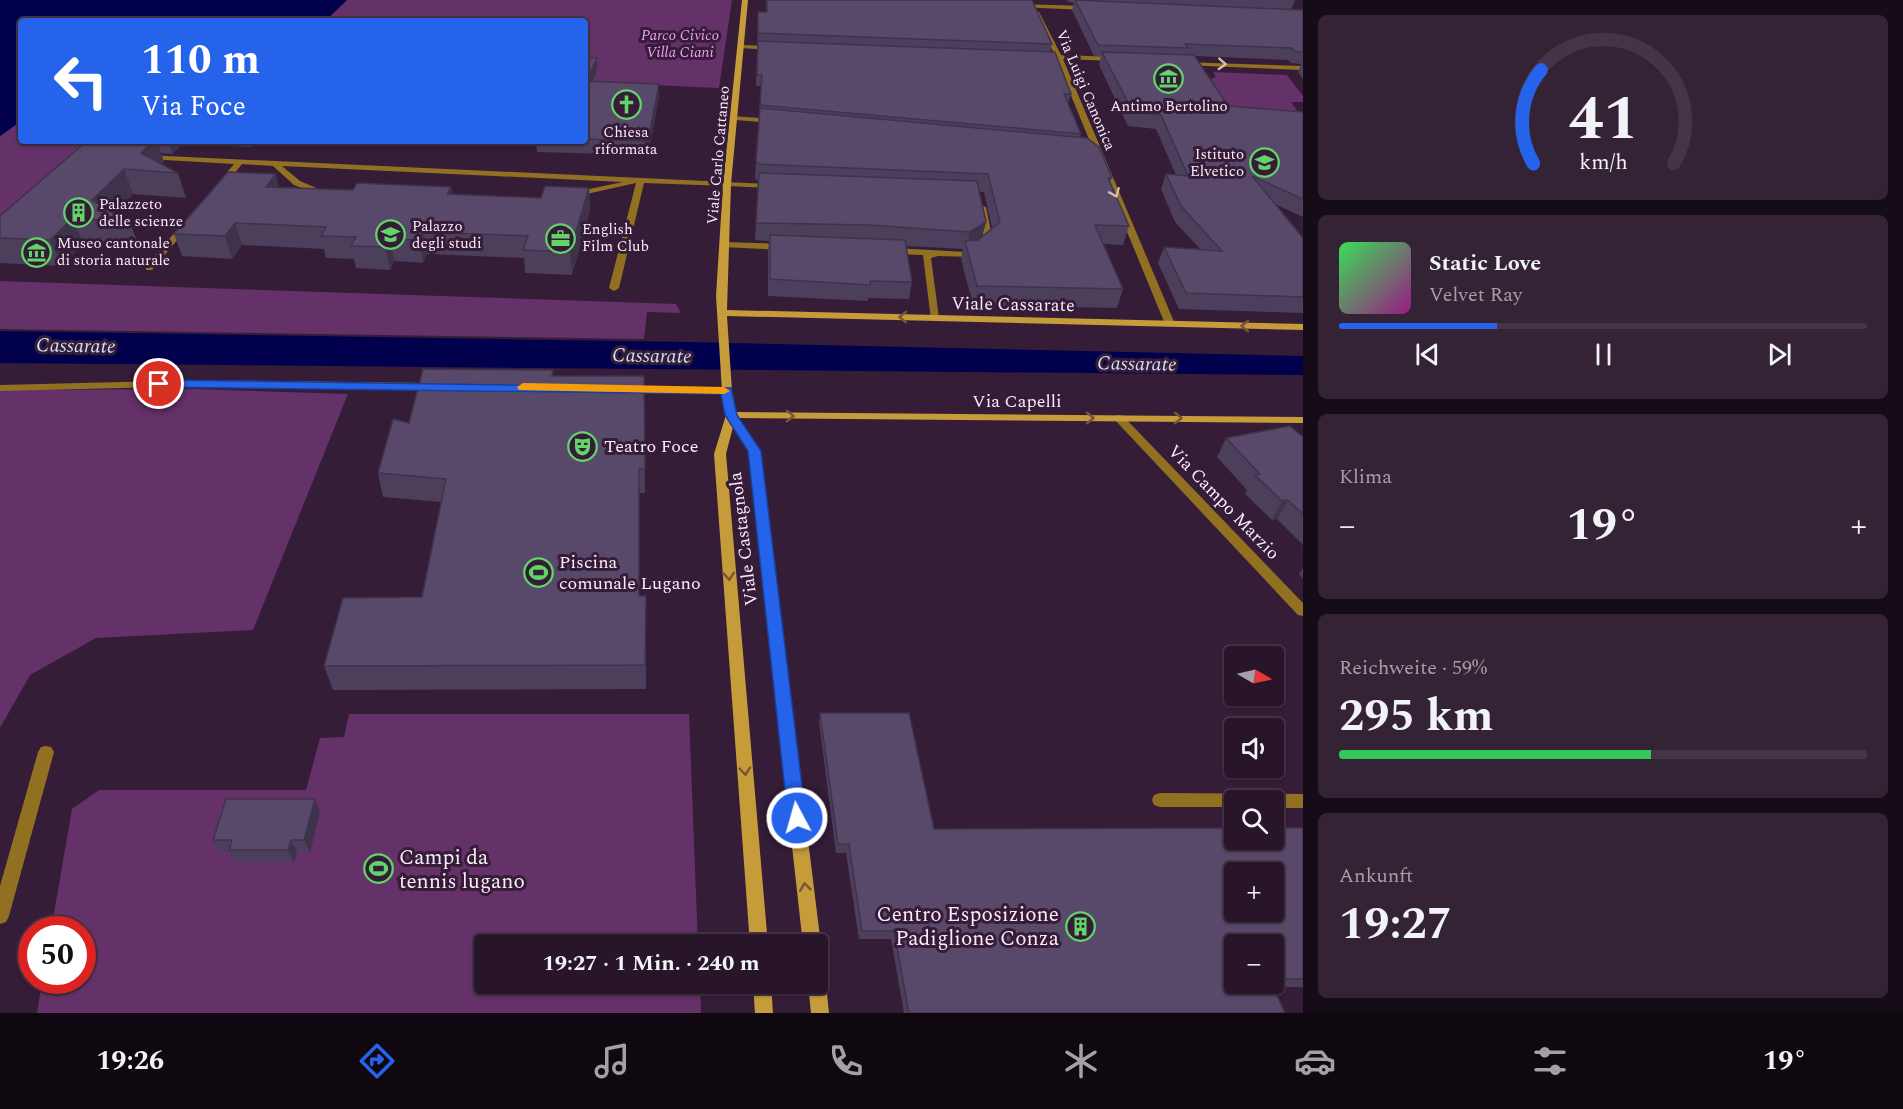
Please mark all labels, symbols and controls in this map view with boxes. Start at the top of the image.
park label: Parco Civico Villa Ciani [641,24,719,64]
street label: Via Luigi Canonica [1050,26,1122,155]
text: 110 m [141,29,260,92]
icon: left [42,42,120,120]
one-way arrow [1218,58,1227,71]
museum icon: Antimo Bertolino [1153,63,1185,95]
text: 41 [1568,72,1638,167]
street label: Viale Carlo Cattaneo [701,85,736,225]
text: Via Foce [141,86,246,128]
church icon: Chiesa riformata [610,89,642,121]
place label: Antimo Bertolino [1110,95,1228,118]
place label: Chiesa riformata [595,121,658,161]
place label: Istituto Elvetico [1190,143,1244,183]
school or university icon: Istituto Elvetico [1249,147,1281,179]
text: km/h [1579,147,1627,180]
one-way arrow [1108,187,1120,198]
place label: Palazzeto delle scienze [99,193,183,233]
building icon: Palazzeto delle scienze [62,197,94,229]
place label: Palazzo degli studi [412,215,482,255]
place label: English Film Club [582,218,649,258]
school or university icon: Palazzo degli studi [375,219,407,251]
office icon: English Film Club [545,222,577,254]
place label: Museo cantonale di storia naturale [57,232,170,272]
museum icon: Museo cantonale di storia naturale [20,236,52,268]
text: Static Love [1429,247,1541,280]
text: Velvet Ray [1429,280,1522,310]
street label: Viale Cassarate [951,290,1075,319]
one-way arrow [898,311,907,324]
one-way arrow [1240,320,1249,332]
water label: Cassarate [36,330,116,362]
icon: previous [1411,338,1444,371]
icon: pause [1587,338,1620,371]
icon: next [1763,338,1796,371]
water label: Cassarate [612,340,692,372]
water label: Cassarate [1097,348,1177,380]
pin [133,358,184,409]
icon: arrive [142,367,175,400]
street label: Via Capelli [972,388,1062,415]
one-way arrow [785,409,794,422]
one-way arrow [1085,412,1094,424]
one-way arrow [1173,412,1182,424]
theatre icon: Teatro Foce [567,430,599,462]
place label: Teatro Foce [604,433,698,460]
street label: Via Campo Marzio [1161,439,1286,566]
text: Klima [1339,462,1392,492]
street label: Viale Castagnola [722,470,765,607]
text: 19° [1567,491,1640,560]
text: − [1339,501,1356,551]
text: + [1851,501,1867,551]
place label: Piscina comunale Lugano [559,549,701,597]
sports icon: Piscina comunale Lugano [522,556,554,588]
one-way arrow [723,572,736,581]
north arrow [1224,646,1284,706]
map controls [1224,646,1284,994]
text: Reichweite · 59% [1339,653,1487,683]
text: 295 km [1339,682,1494,751]
button: sound [1224,718,1284,778]
one-way arrow [738,766,751,775]
position arrow [765,786,829,850]
button: search [1224,790,1284,850]
place label: Campi da tennis lugano [399,842,525,898]
sports icon: Campi da tennis lugano [362,853,394,885]
text: Ankunft [1339,861,1413,891]
button: + [1224,862,1284,922]
one-way arrow [799,882,812,891]
text: 19:27 [1339,890,1452,959]
place label: Centro Esposizione Padiglione Conza [877,899,1060,955]
building icon: Centro Esposizione Padiglione Conza [1064,910,1096,942]
speed limit sign: 50 [18,916,96,994]
button: − [1224,934,1284,994]
text: 19:27 · 1 Min. · 240 m [542,947,760,980]
text: 19:26 [96,1040,164,1082]
icon: directions [356,1040,398,1082]
icon: music [591,1040,633,1082]
icon: phone [825,1040,867,1082]
icon: climate [1060,1040,1102,1082]
icon: car [1294,1040,1336,1082]
icon: filters [1529,1040,1571,1082]
text: 19° [1763,1040,1807,1082]

